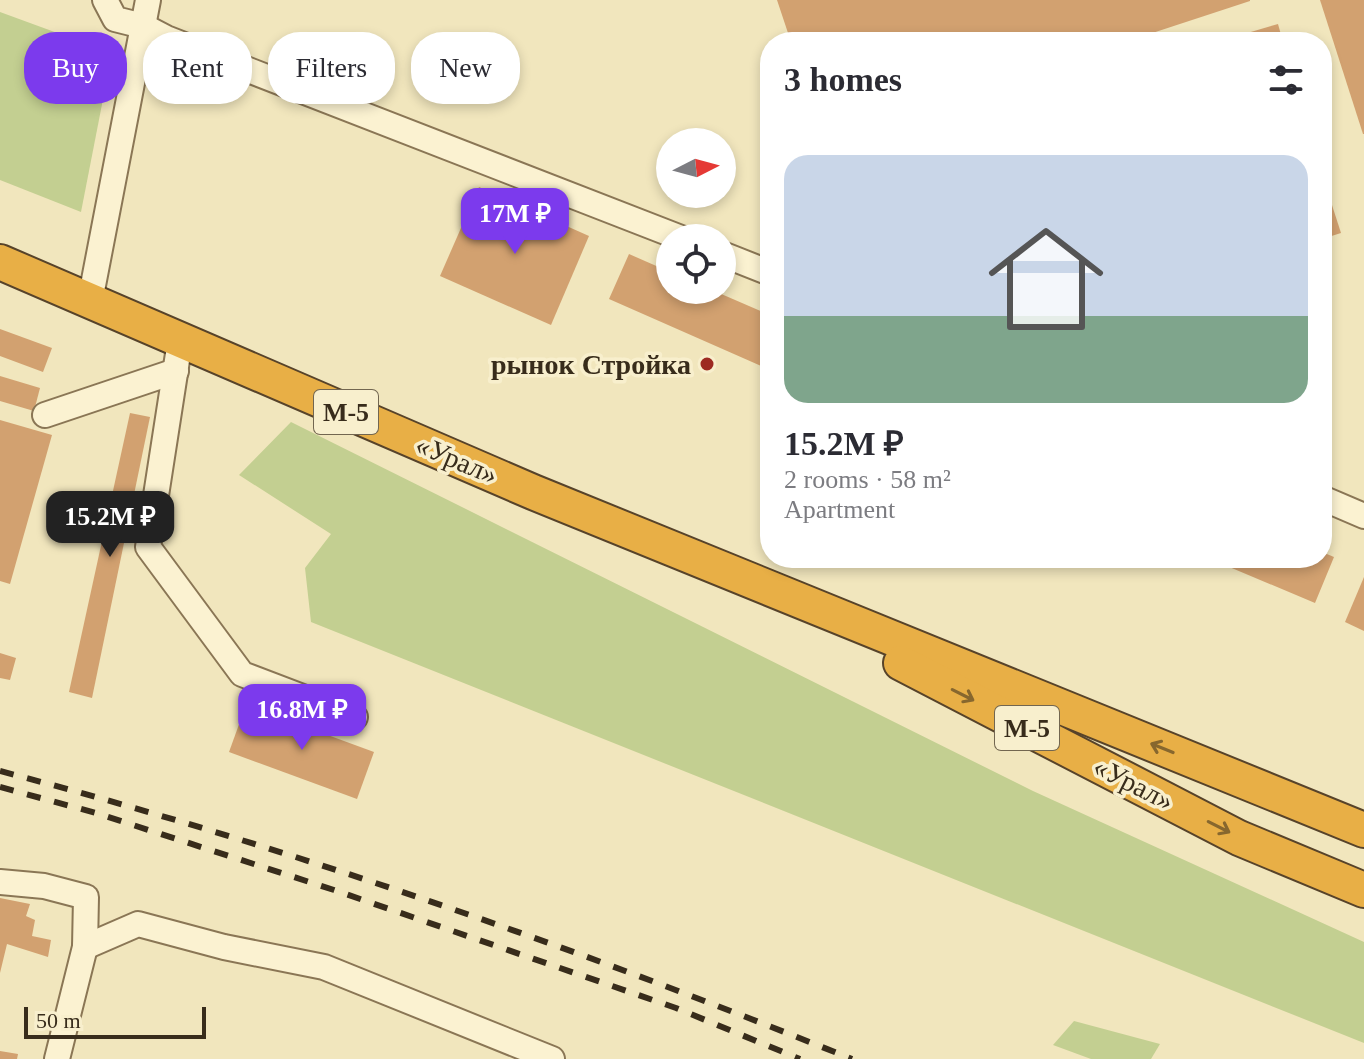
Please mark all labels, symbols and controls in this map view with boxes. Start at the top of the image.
chip: Buy [24,32,127,104]
chip: Rent [143,32,252,104]
chip: Filters [268,32,395,104]
chip: New [411,32,520,104]
icon: filters [1264,58,1308,102]
text: 3 homes [784,61,902,98]
north arrow [656,128,736,208]
map controls [656,128,736,304]
pin: 17M ₽ [459,188,571,256]
text: 17M ₽ [479,199,551,228]
icon: home [974,207,1118,351]
button: locate [656,224,736,304]
place label: рынок Стройка [491,349,691,380]
marker: рынок Стройка [698,355,716,373]
road number: М-5 [314,390,378,434]
text: 15.2M ₽ [784,425,904,462]
street label: «Урал» [411,428,502,491]
text: 2 rooms · 58 m² [784,465,951,494]
pin: 15.2M ₽ [36,491,184,559]
text: Apartment [784,495,895,524]
text: 15.2M ₽ [64,502,156,531]
pin: 16.8M ₽ [228,684,376,752]
one-way arrow [950,688,974,703]
text: 16.8M ₽ [256,695,348,724]
road number: М-5 [995,706,1059,750]
one-way arrow [1150,740,1175,754]
street label: «Урал» [1088,750,1179,817]
one-way arrow [1206,820,1230,836]
scale bar [24,1003,206,1039]
text: 50 m [36,1008,81,1033]

